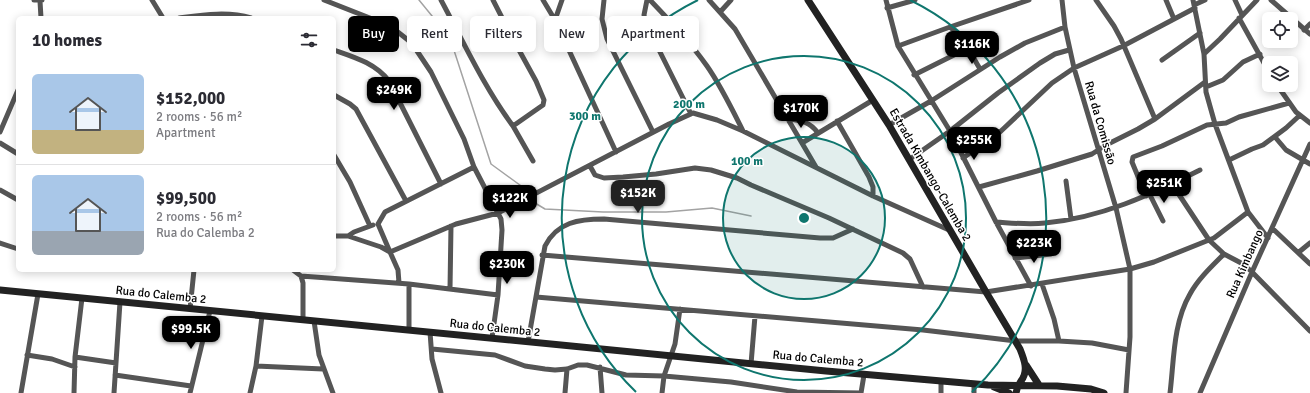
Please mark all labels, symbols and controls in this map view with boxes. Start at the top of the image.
map controls [1262,12,1298,92]
button: locate [1262,12,1298,48]
chip: Buy [348,16,399,52]
chip: Rent [407,16,462,52]
chip: Filters [470,16,536,52]
chip: New [544,16,599,52]
chip: Apartment [607,16,699,52]
icon: filters [298,29,320,51]
text: 10 homes [32,30,102,51]
pin: $116K [944,31,1000,65]
text: $116K [954,36,990,52]
button: layers [1262,56,1298,92]
pin: $249K [366,77,422,111]
street label: Rua da Comissão [1081,79,1119,167]
text: $249K [376,82,412,98]
text: $152,000 [156,88,225,109]
icon: home [64,90,112,138]
pin: $170K [773,95,829,129]
text: 200 m [673,97,705,112]
text: $170K [783,100,819,116]
street label: Estrada Kimbango-Calemba 2 [886,106,974,244]
text: 2 rooms · 56 m² [156,109,242,125]
text: 300 m [569,109,601,124]
text: Apartment [156,125,216,141]
pin: $255K [946,127,1002,161]
text: $255K [956,132,992,148]
text: 100 m [731,154,763,169]
pin: $251K [1136,170,1192,204]
text: $251K [1146,175,1182,191]
pin: $152K [610,180,666,214]
pin: $122K [482,185,538,219]
text: $152K [620,185,656,201]
text: $99,500 [156,188,216,209]
text: $122K [492,190,528,206]
icon: home [64,191,112,239]
text: 2 rooms · 56 m² [156,209,242,225]
centre of rings [797,211,811,225]
text: Rua do Calemba 2 [156,225,255,241]
street label: Rua Kimbango [1223,227,1267,301]
pin: $223K [1006,230,1062,264]
text: $223K [1016,235,1052,251]
pin: $230K [479,251,535,285]
text: $230K [489,256,525,272]
street label: Rua do Calemba 2 [115,283,207,307]
pin: $99.5K [158,316,224,350]
street label: Rua do Calemba 2 [449,316,541,340]
text: $99.5K [171,321,211,337]
street label: Rua do Calemba 2 [772,348,864,370]

